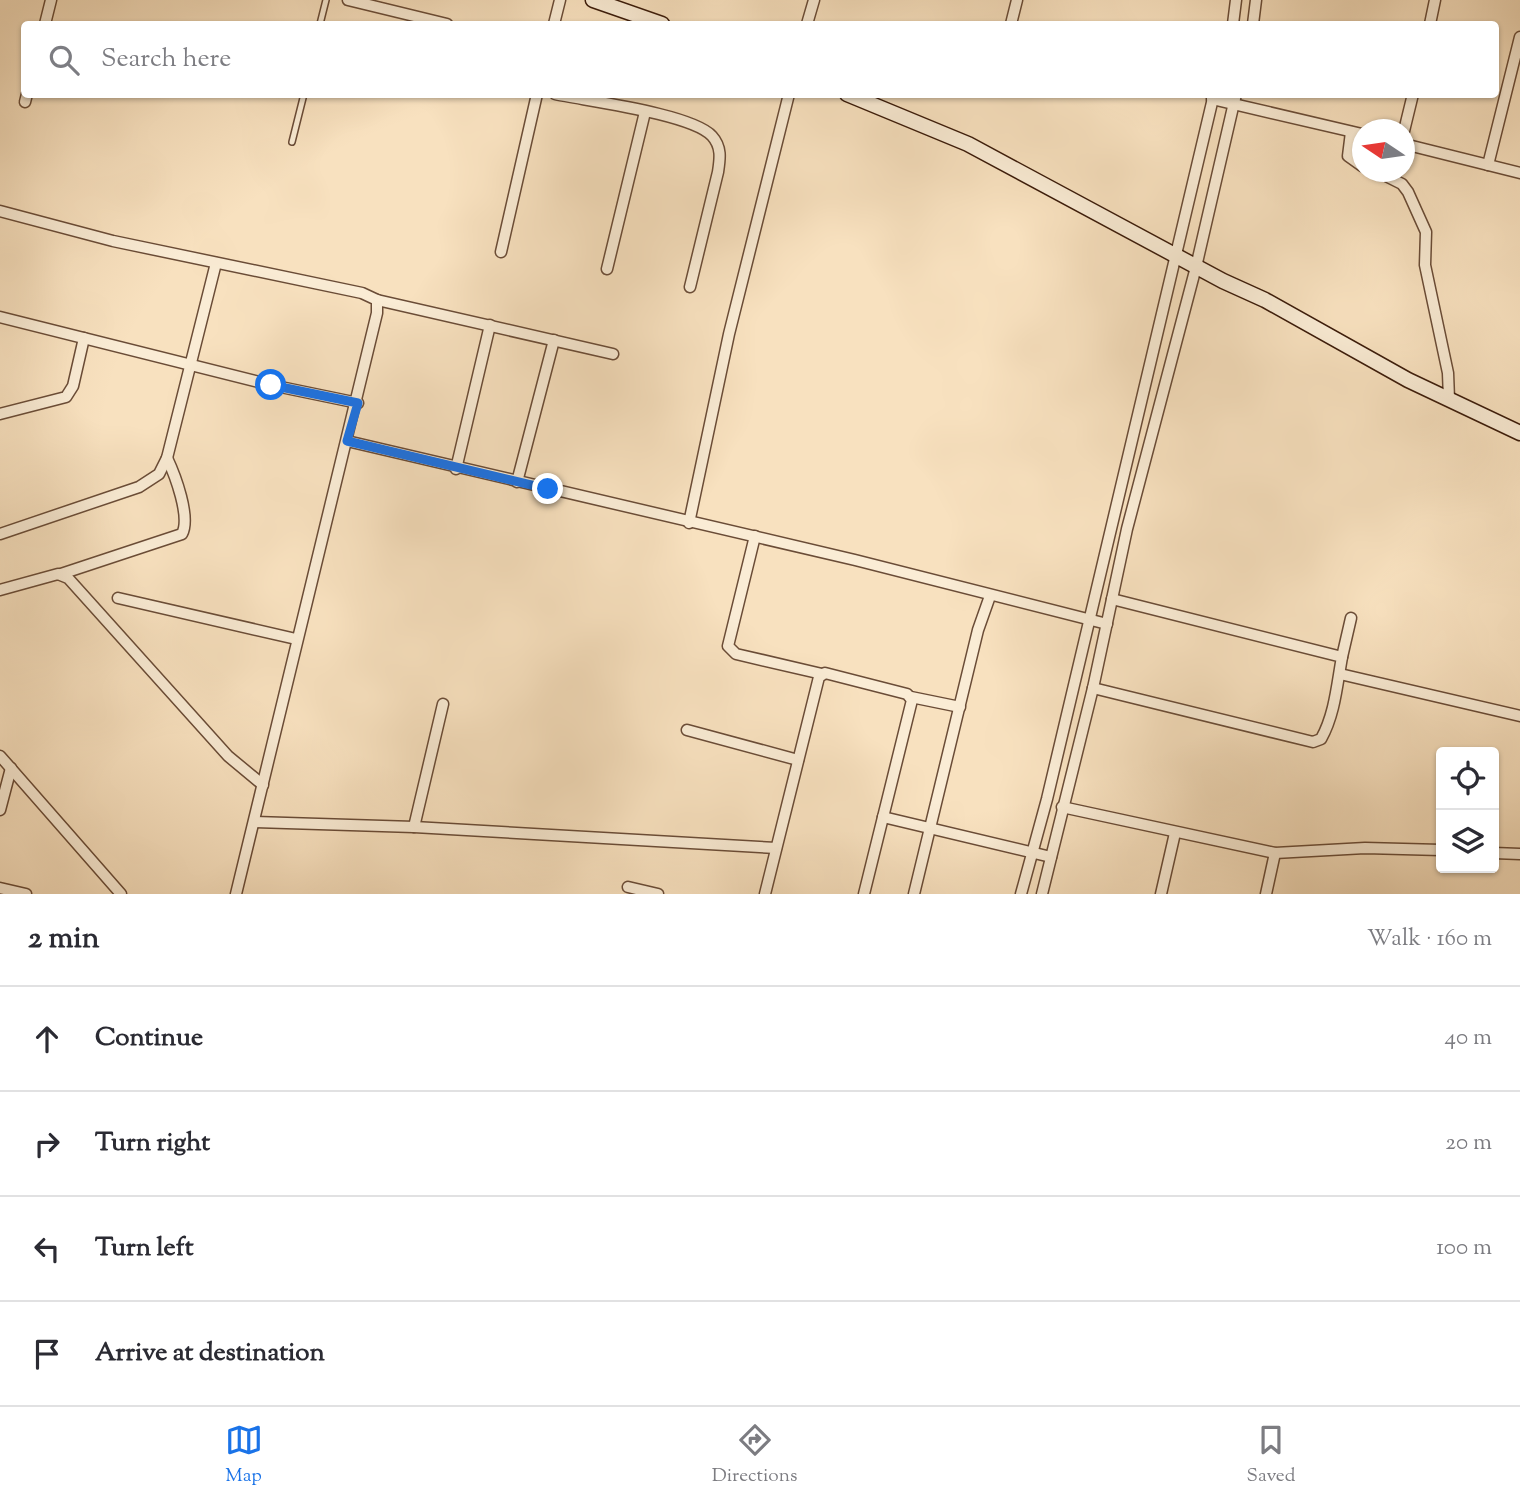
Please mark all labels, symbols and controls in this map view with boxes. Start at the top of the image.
search box [21,21,1499,98]
icon: search [45,41,83,79]
text: Search here [101,41,231,78]
north arrow [1352,119,1415,182]
route start [255,369,286,400]
route end [532,473,563,504]
map controls [1436,747,1499,873]
button: locate [1436,747,1499,810]
button: layers [1436,810,1499,873]
text: 2 min [28,918,100,961]
text: Walk · 160 m [1367,923,1492,956]
icon: ahead [28,1020,66,1058]
text: Continue [95,1020,203,1057]
text: 40 m [1445,1022,1492,1055]
icon: right [28,1125,66,1163]
text: Turn right [95,1125,210,1162]
text: 20 m [1445,1127,1492,1160]
icon: left [28,1230,66,1268]
text: Turn left [95,1230,194,1267]
text: 100 m [1436,1232,1492,1265]
icon: arrive [28,1335,66,1373]
text: Arrive at destination [95,1335,325,1372]
tab: Map [225,1421,263,1490]
tab: Directions [712,1421,797,1490]
tab: Saved [1247,1421,1295,1490]

